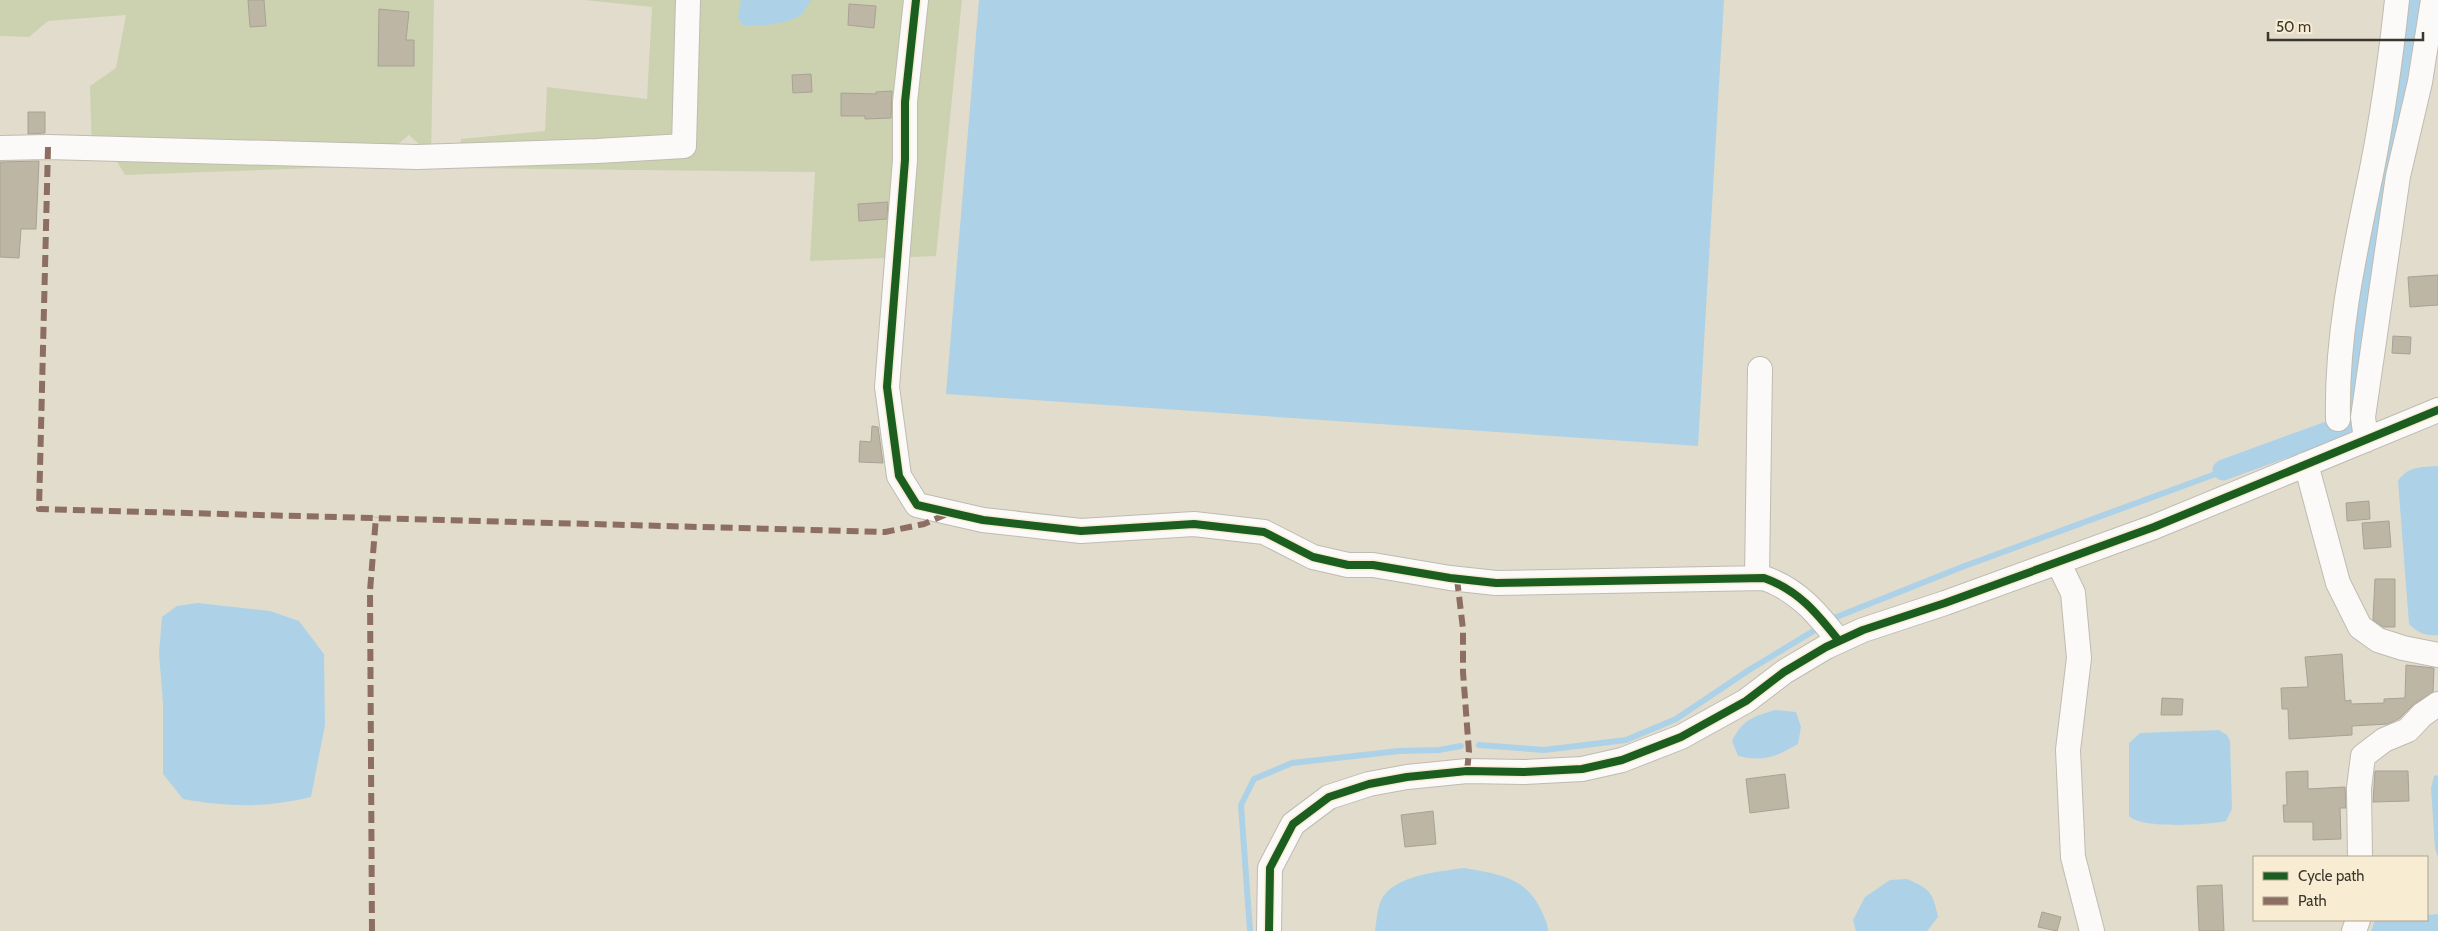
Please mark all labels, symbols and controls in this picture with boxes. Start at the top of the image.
scale bar [2268,10,2423,42]
text: 50 m [2276,18,2311,36]
legend [2253,856,2428,921]
text: Cycle path [2298,867,2364,885]
text: Path [2298,892,2327,910]

